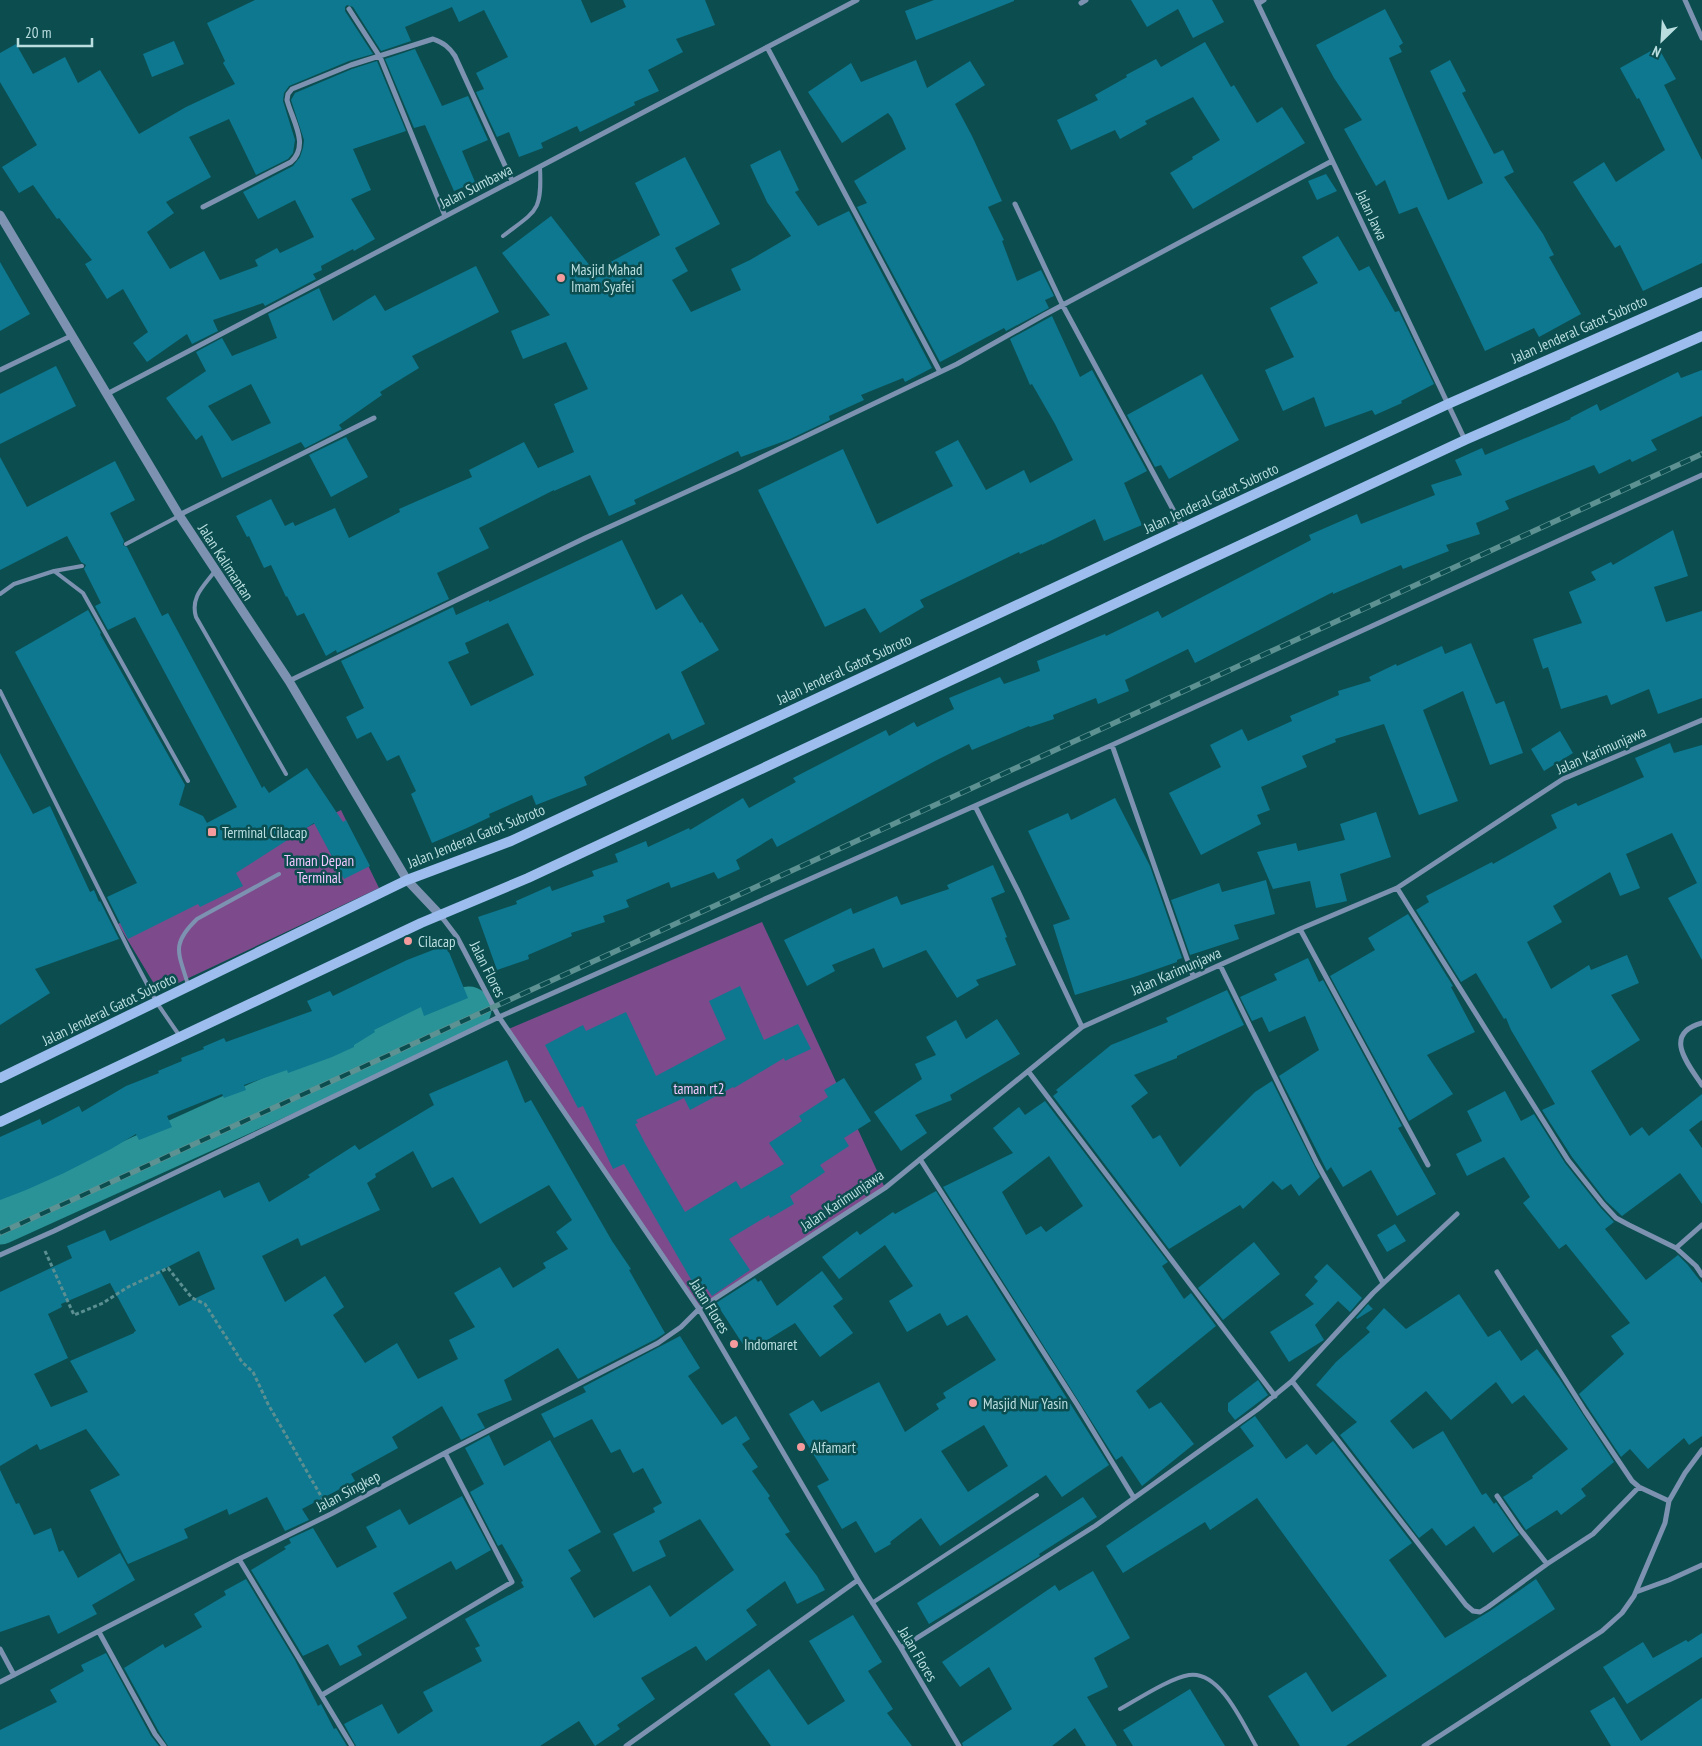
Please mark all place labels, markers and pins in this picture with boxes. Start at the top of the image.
place label: Masjid Mahad Imam Syafei [571,260,642,296]
marker: Masjid Mahad Imam Syafei [555,272,567,284]
place label: Terminal Cilacap [222,823,307,842]
marker: Terminal Cilacap [206,826,218,838]
place label: Cilacap [418,932,456,951]
marker: Cilacap [402,935,414,947]
place label: Indomaret [744,1335,797,1354]
marker: Indomaret [728,1338,740,1350]
place label: Masjid Nur Yasin [983,1394,1068,1413]
marker: Masjid Nur Yasin [967,1397,979,1409]
place label: Alfamart [811,1438,856,1457]
marker: Alfamart [795,1441,807,1453]

